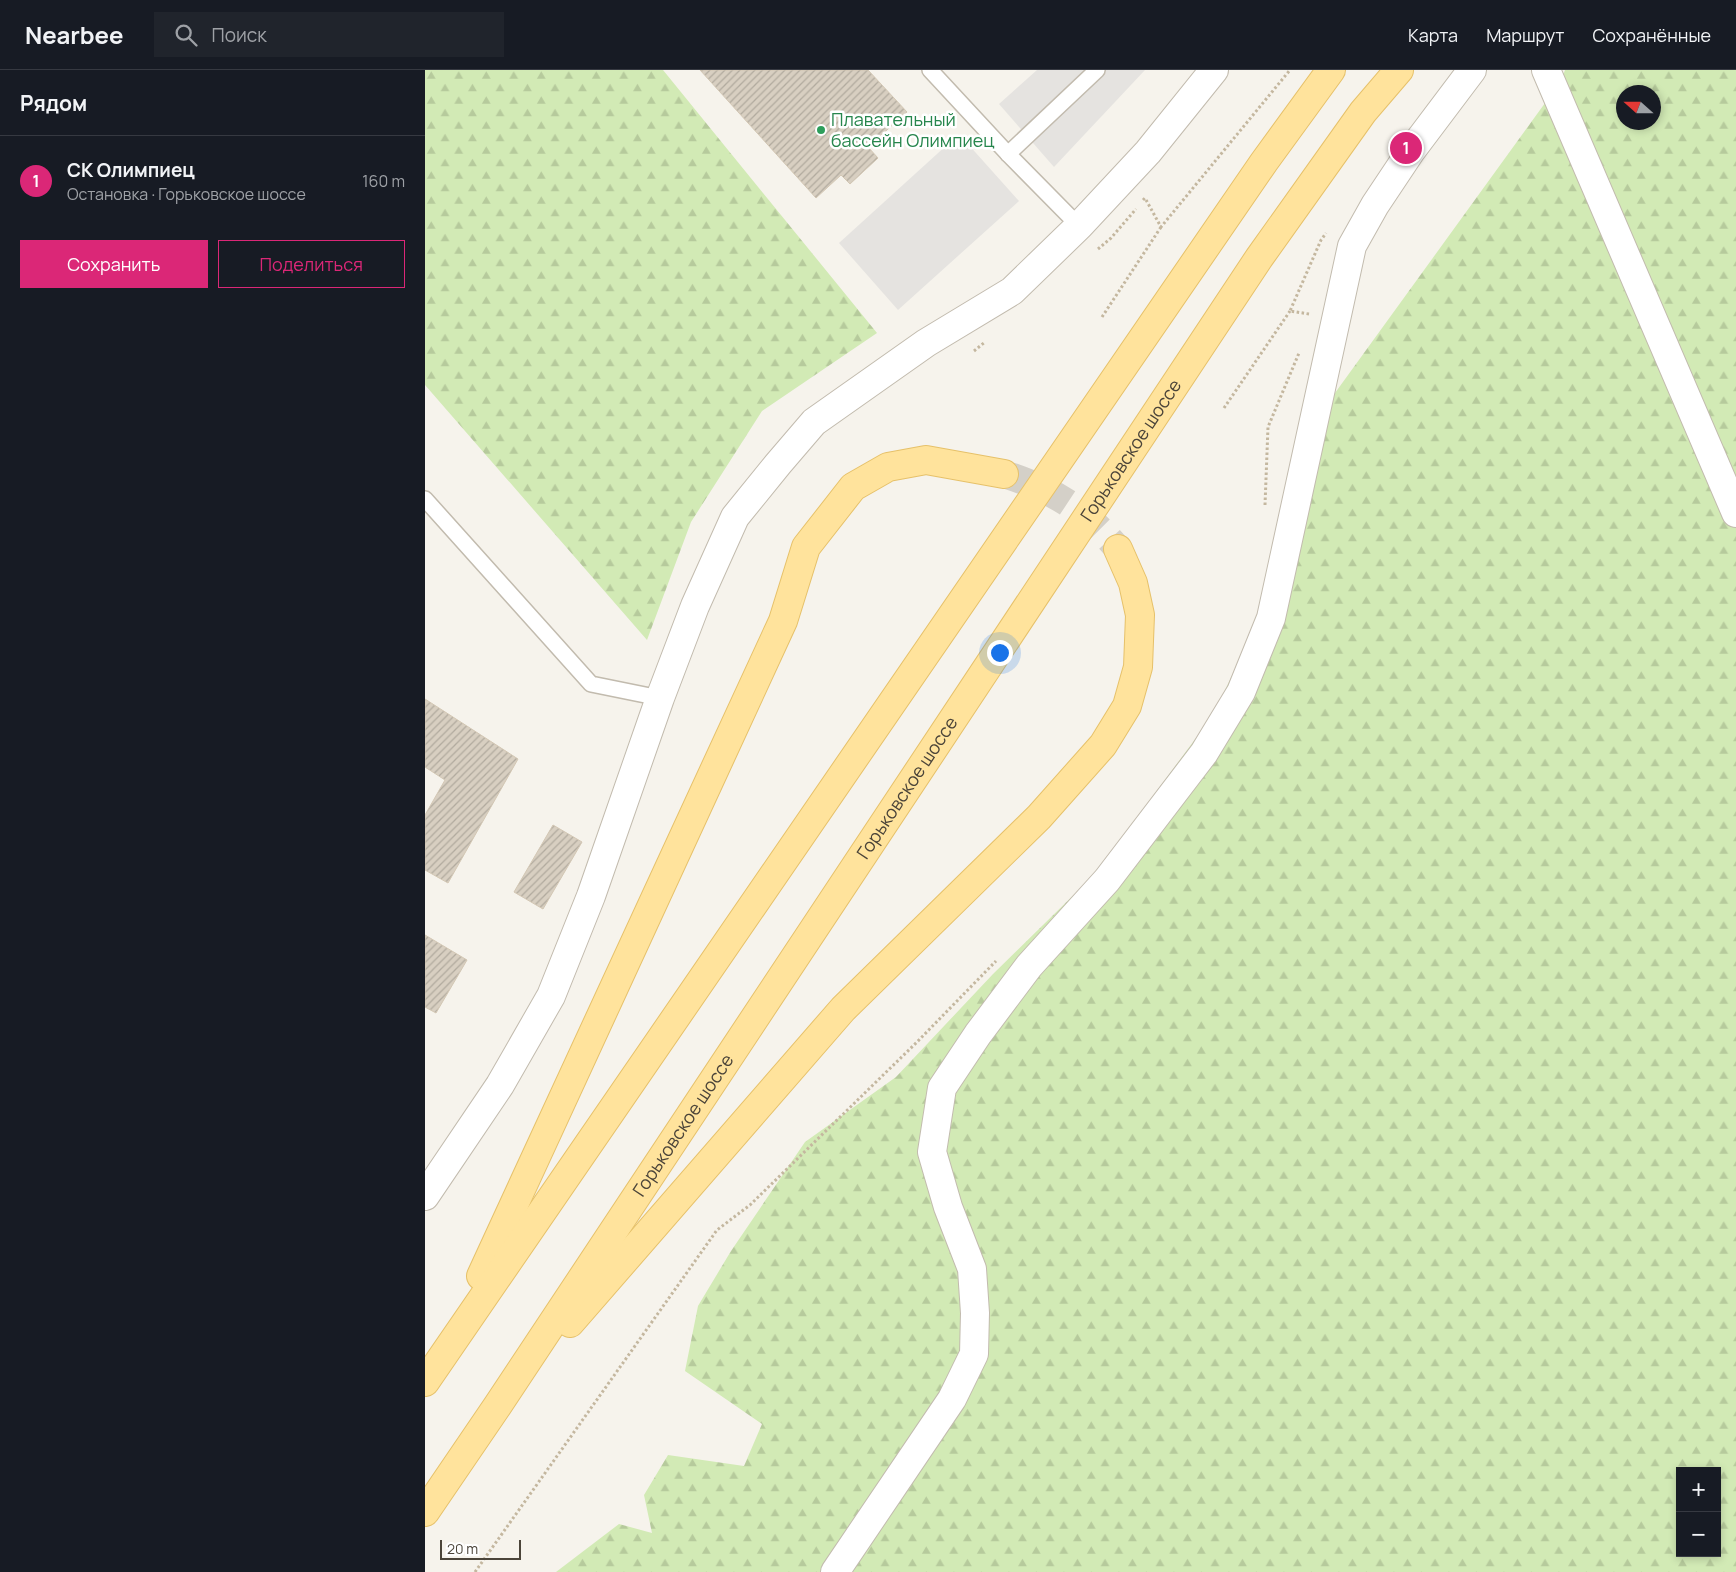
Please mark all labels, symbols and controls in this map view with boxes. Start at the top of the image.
search box [154,12,504,57]
text: Nearbee [25,18,124,51]
icon: search [172,21,200,49]
text: Поиск [212,22,267,48]
text: Карта [1408,23,1458,47]
text: Маршрут [1486,23,1564,47]
text: Сохранённые [1592,23,1711,47]
north arrow [1616,85,1661,130]
text: Рядом [20,89,87,117]
place label: Плавательный бассейн Олимпиец [831,107,994,152]
marker: Плавательный бассейн Олимпиец [815,124,827,136]
pin: 1 [1390,129,1422,167]
text: СК Олимпиец [67,157,195,183]
text: 1 [32,170,40,192]
text: 160 m [362,170,405,192]
text: Остановка · Горьковское шоссе [67,183,306,205]
button: Сохранить [20,240,208,288]
button: Поделиться [218,240,405,288]
street label: Горьковское шоссе [1075,374,1186,526]
your location [987,640,1013,666]
street label: Горьковское шоссе [851,712,962,863]
street label: Горьковское шоссе [627,1049,739,1201]
map controls [1676,1467,1721,1557]
button: + [1676,1467,1721,1512]
button: − [1676,1512,1721,1557]
scale bar [440,1537,521,1560]
text: 20 m [447,1539,478,1558]

